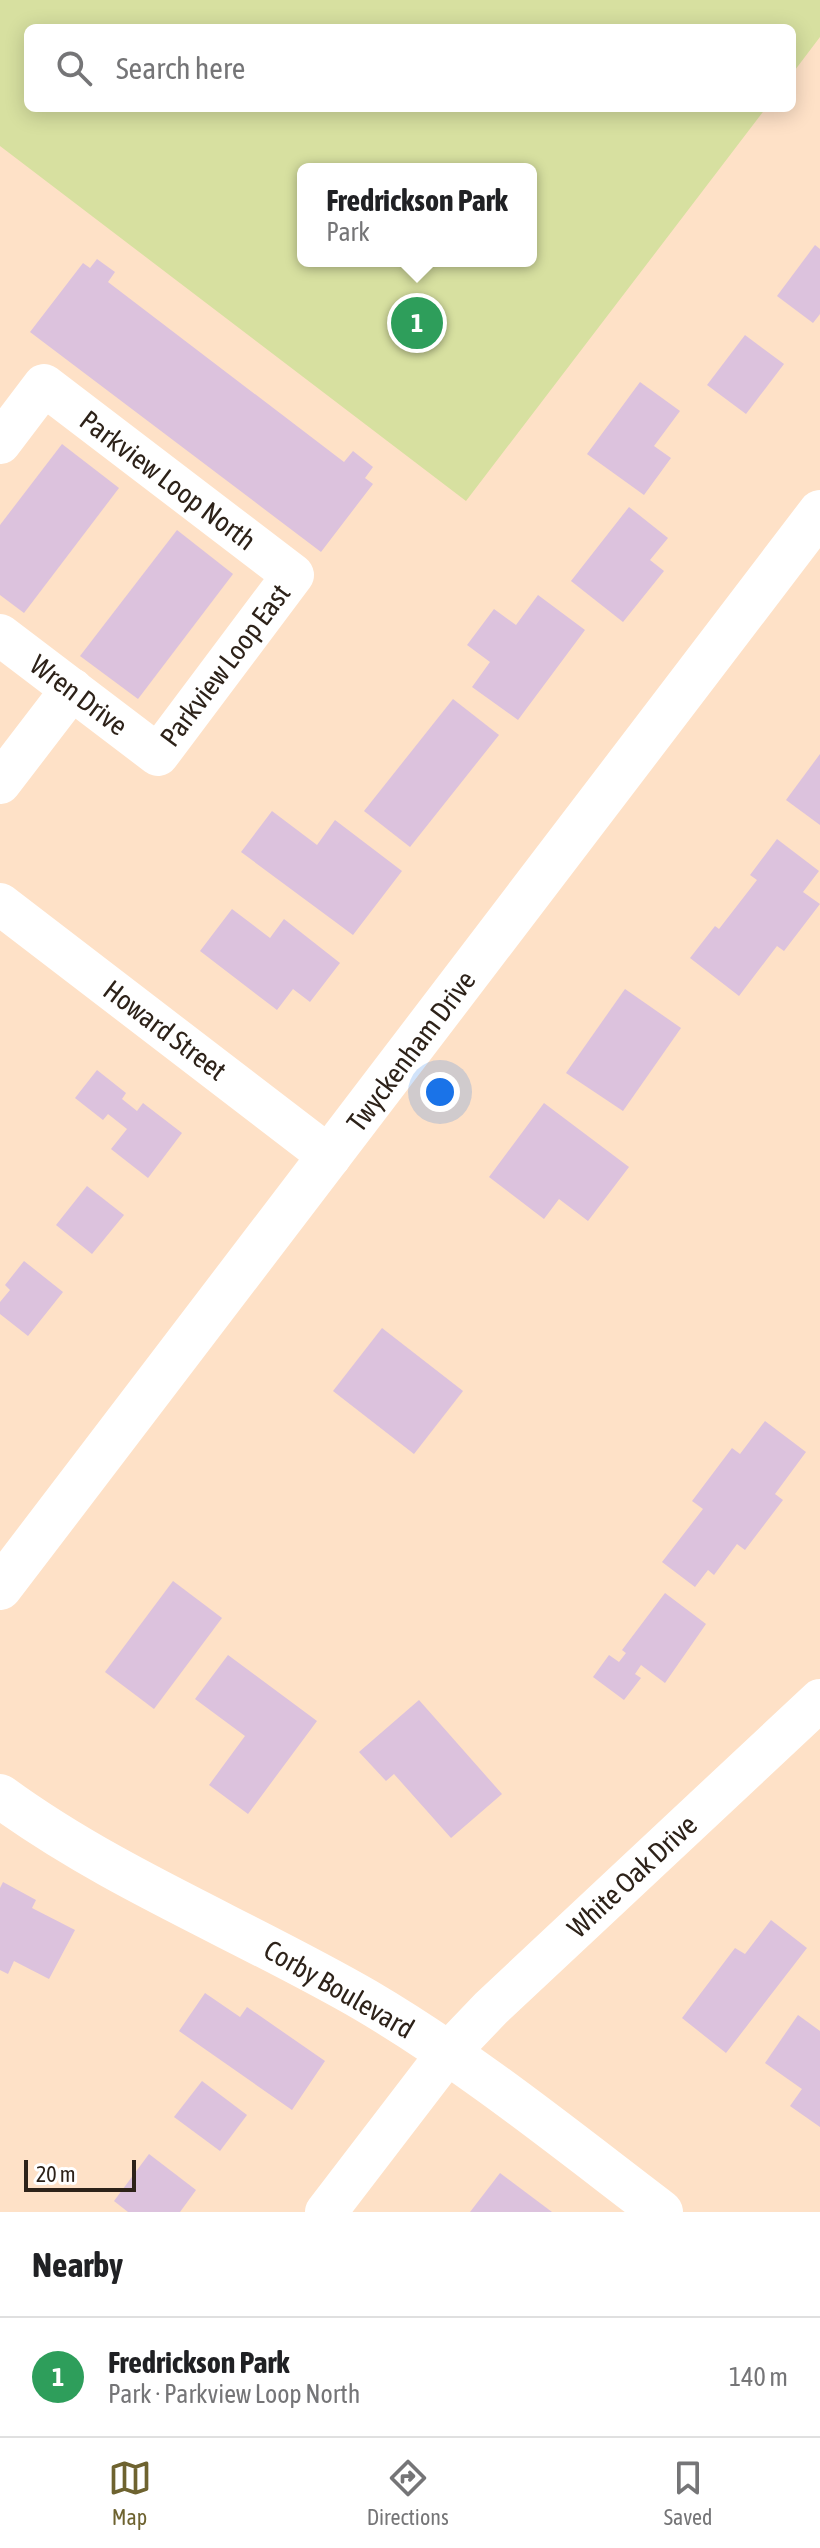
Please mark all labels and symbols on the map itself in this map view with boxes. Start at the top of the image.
pin: 1 [391,293,443,353]
street label: Parkview Loop North [74,404,262,556]
street label: Parkview Loop East [154,578,296,752]
street label: Wren Drive [24,648,134,742]
street label: Twyckenham Drive [340,964,482,1138]
street label: Howard Street [97,973,233,1087]
your location [420,1072,460,1112]
street label: White Oak Drive [561,1808,703,1944]
street label: Corby Boulevard [258,1933,420,2045]
scale bar [24,2156,136,2192]

